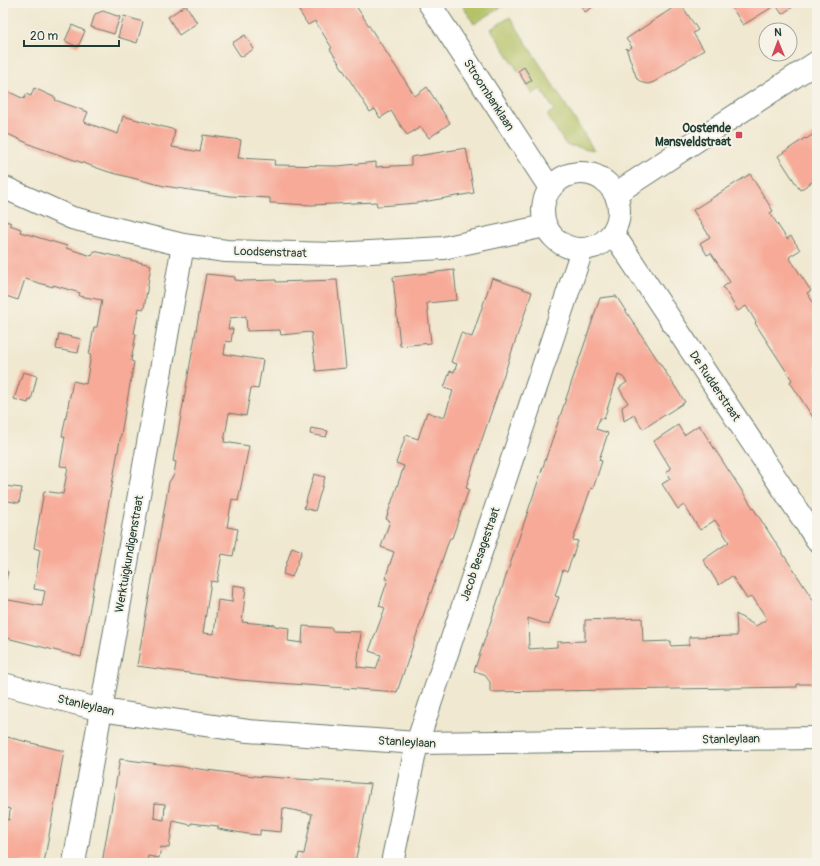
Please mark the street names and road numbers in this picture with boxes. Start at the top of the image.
street label: Stroombanklaan [460,57,517,134]
street label: Loodsenstraat [233,244,307,261]
street label: De Rudderstraat [686,348,744,424]
street label: Werktuigkundigenstraat [112,494,147,614]
street label: Jacob Besagestraat [457,505,504,603]
street label: Stanleylaan [56,692,116,719]
street label: Stanleylaan [702,731,760,748]
street label: Stanleylaan [378,733,437,752]

